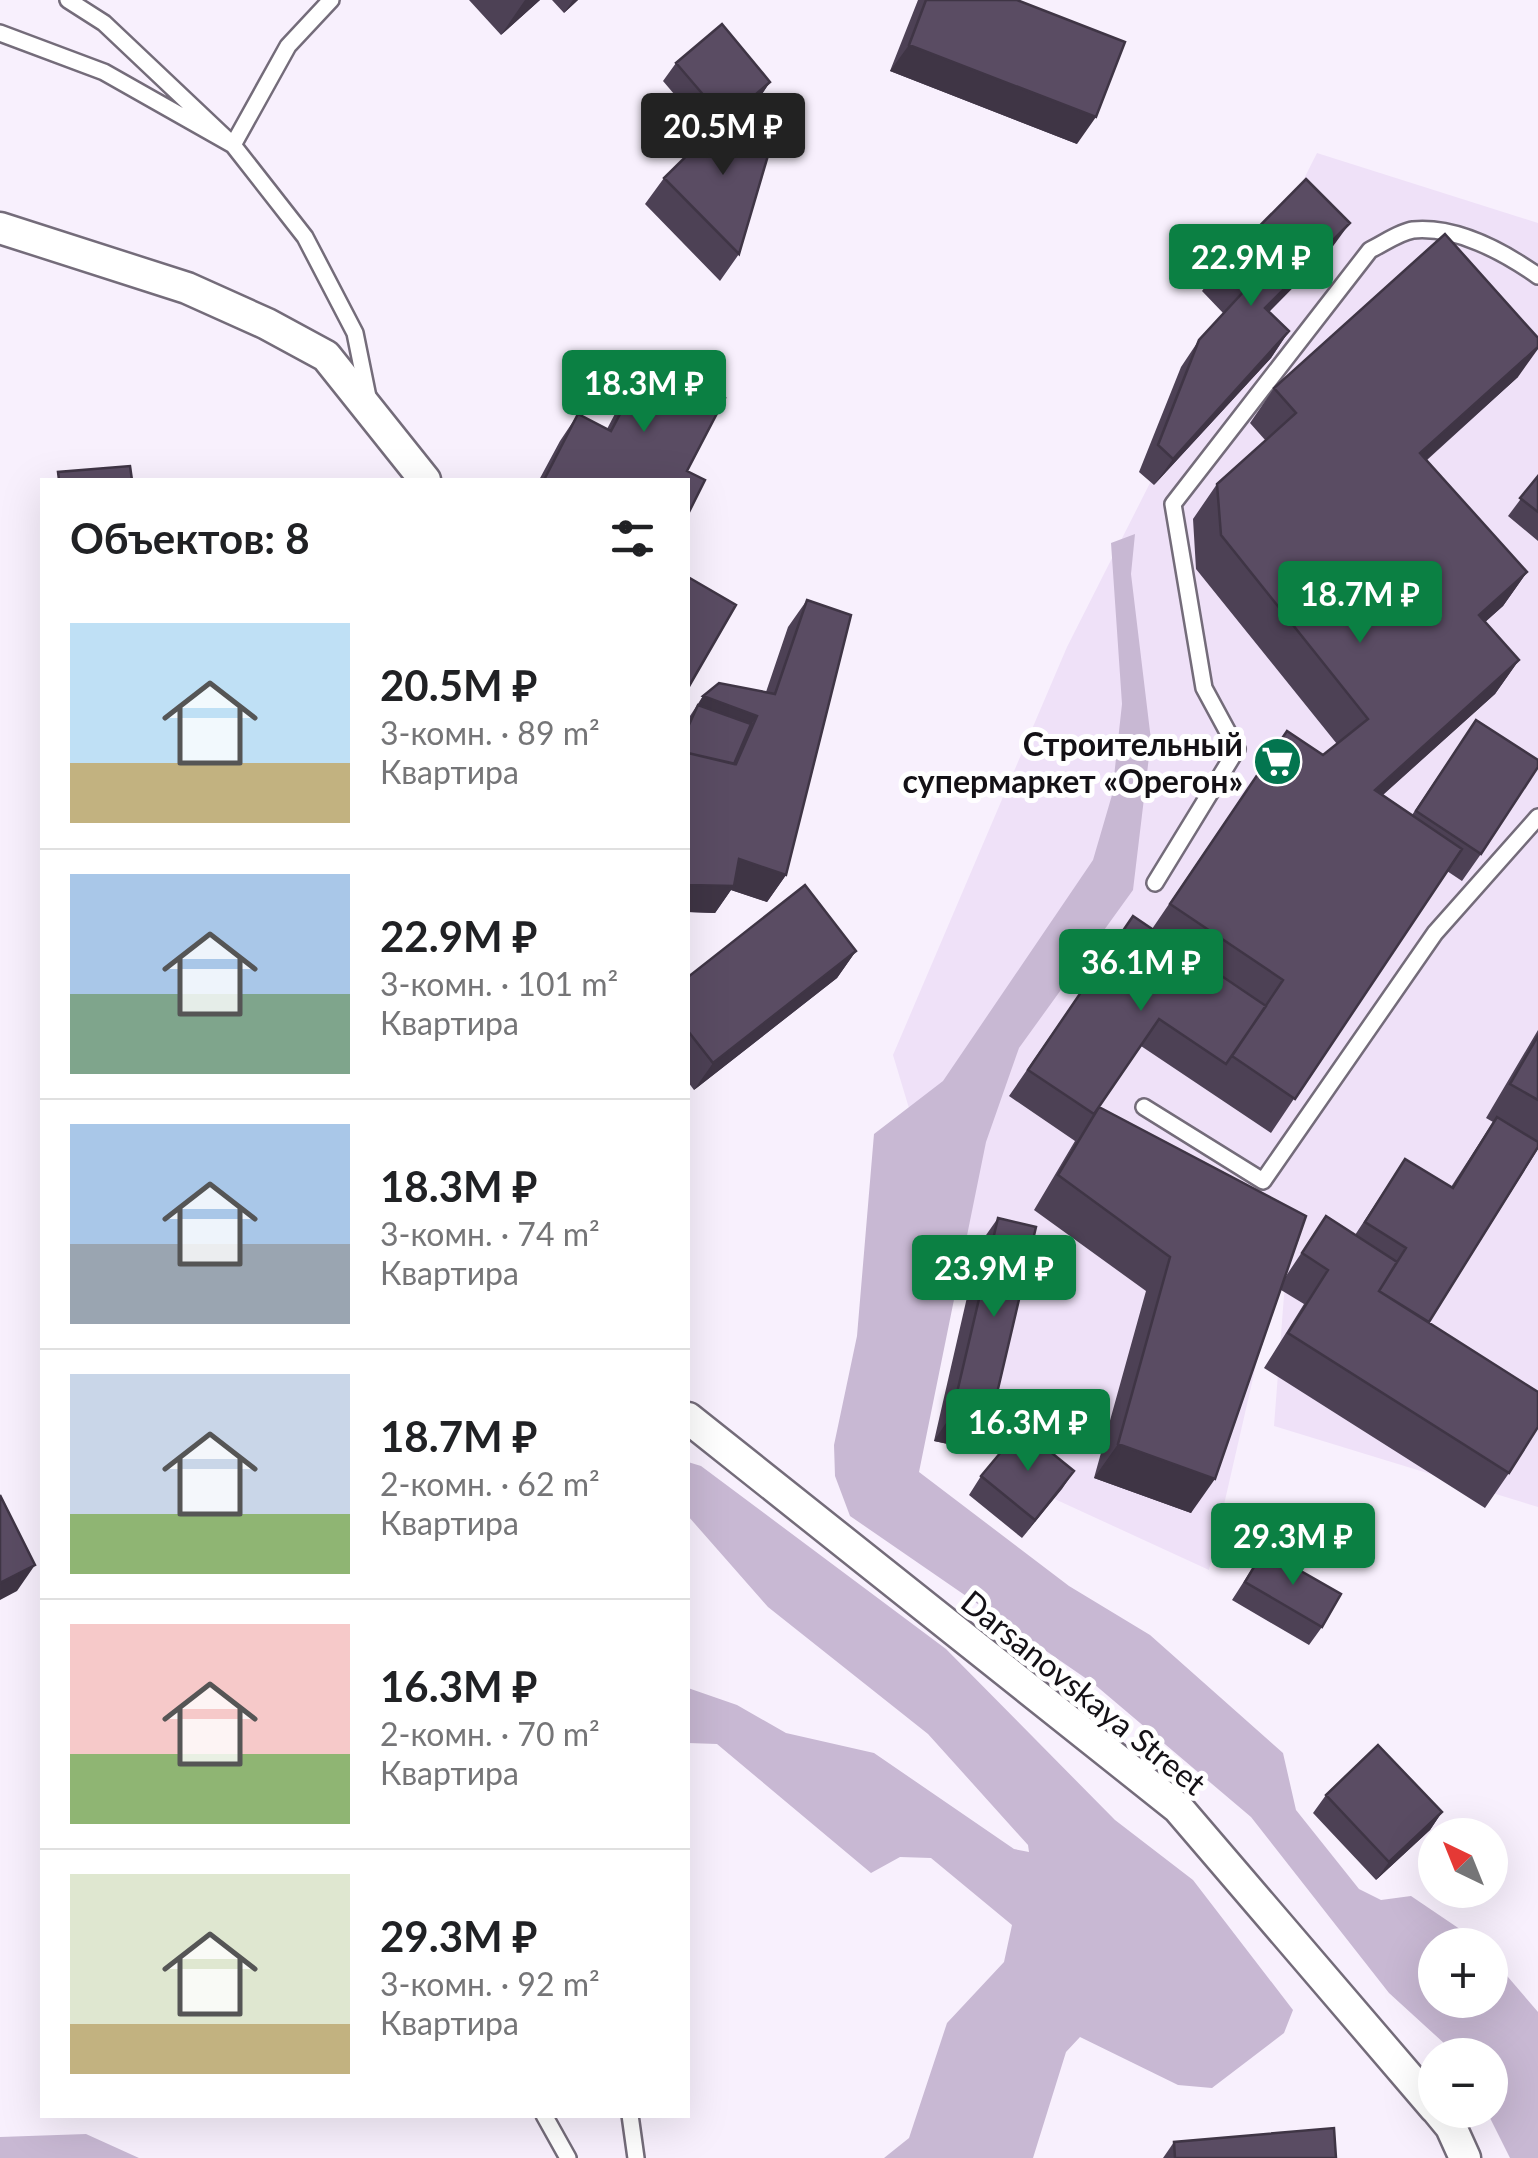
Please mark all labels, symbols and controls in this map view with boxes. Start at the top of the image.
pin: 20.5M ₽ [631,93,815,178]
text: 20.5M ₽ [663,106,783,145]
pin: 22.9M ₽ [1159,224,1343,309]
text: 22.9M ₽ [1191,237,1311,276]
pin: 18.3M ₽ [552,350,736,435]
text: 18.3M ₽ [584,363,704,402]
icon: filters [605,511,660,566]
text: Объектов: 8 [70,513,310,563]
pin: 18.7M ₽ [1268,561,1452,646]
text: 18.7M ₽ [1300,574,1420,613]
text: 20.5M ₽ [380,660,537,710]
icon: home [150,663,270,783]
text: 3-комн. · 89 m² [380,713,600,752]
place label: Строительный супермаркет «Орегон» [902,724,1243,800]
supermarket icon: Строительный супермаркет «Орегон» [1252,735,1304,787]
text: Квартира [380,752,519,791]
text: 22.9M ₽ [380,911,537,961]
icon: home [150,914,270,1034]
pin: 36.1M ₽ [1049,929,1233,1014]
text: 36.1M ₽ [1081,942,1201,981]
text: 3-комн. · 101 m² [380,964,618,1003]
text: Квартира [380,1003,519,1042]
text: 18.3M ₽ [380,1161,537,1211]
icon: home [150,1164,270,1284]
text: 3-комн. · 74 m² [380,1214,600,1253]
pin: 23.9M ₽ [902,1235,1086,1320]
text: 23.9M ₽ [934,1248,1054,1287]
text: Квартира [380,1253,519,1292]
pin: 16.3M ₽ [936,1389,1120,1474]
text: 16.3M ₽ [968,1402,1088,1441]
text: 18.7M ₽ [380,1411,537,1461]
icon: home [150,1414,270,1534]
text: 2-комн. · 62 m² [380,1464,600,1503]
text: Квартира [380,1503,519,1542]
pin: 29.3M ₽ [1201,1503,1385,1588]
text: 29.3M ₽ [1233,1516,1353,1555]
street label: Darsanovskaya Street [954,1581,1214,1803]
text: 16.3M ₽ [380,1661,537,1711]
icon: home [150,1664,270,1784]
text: 2-комн. · 70 m² [380,1714,600,1753]
text: Квартира [380,1753,519,1792]
north arrow [1418,1818,1508,1908]
map controls [1418,1818,1508,2128]
text: 29.3M ₽ [380,1911,537,1961]
icon: home [150,1914,270,2034]
button: + [1418,1928,1508,2018]
text: 3-комн. · 92 m² [380,1964,600,2003]
text: Квартира [380,2003,519,2042]
button: − [1418,2038,1508,2128]

